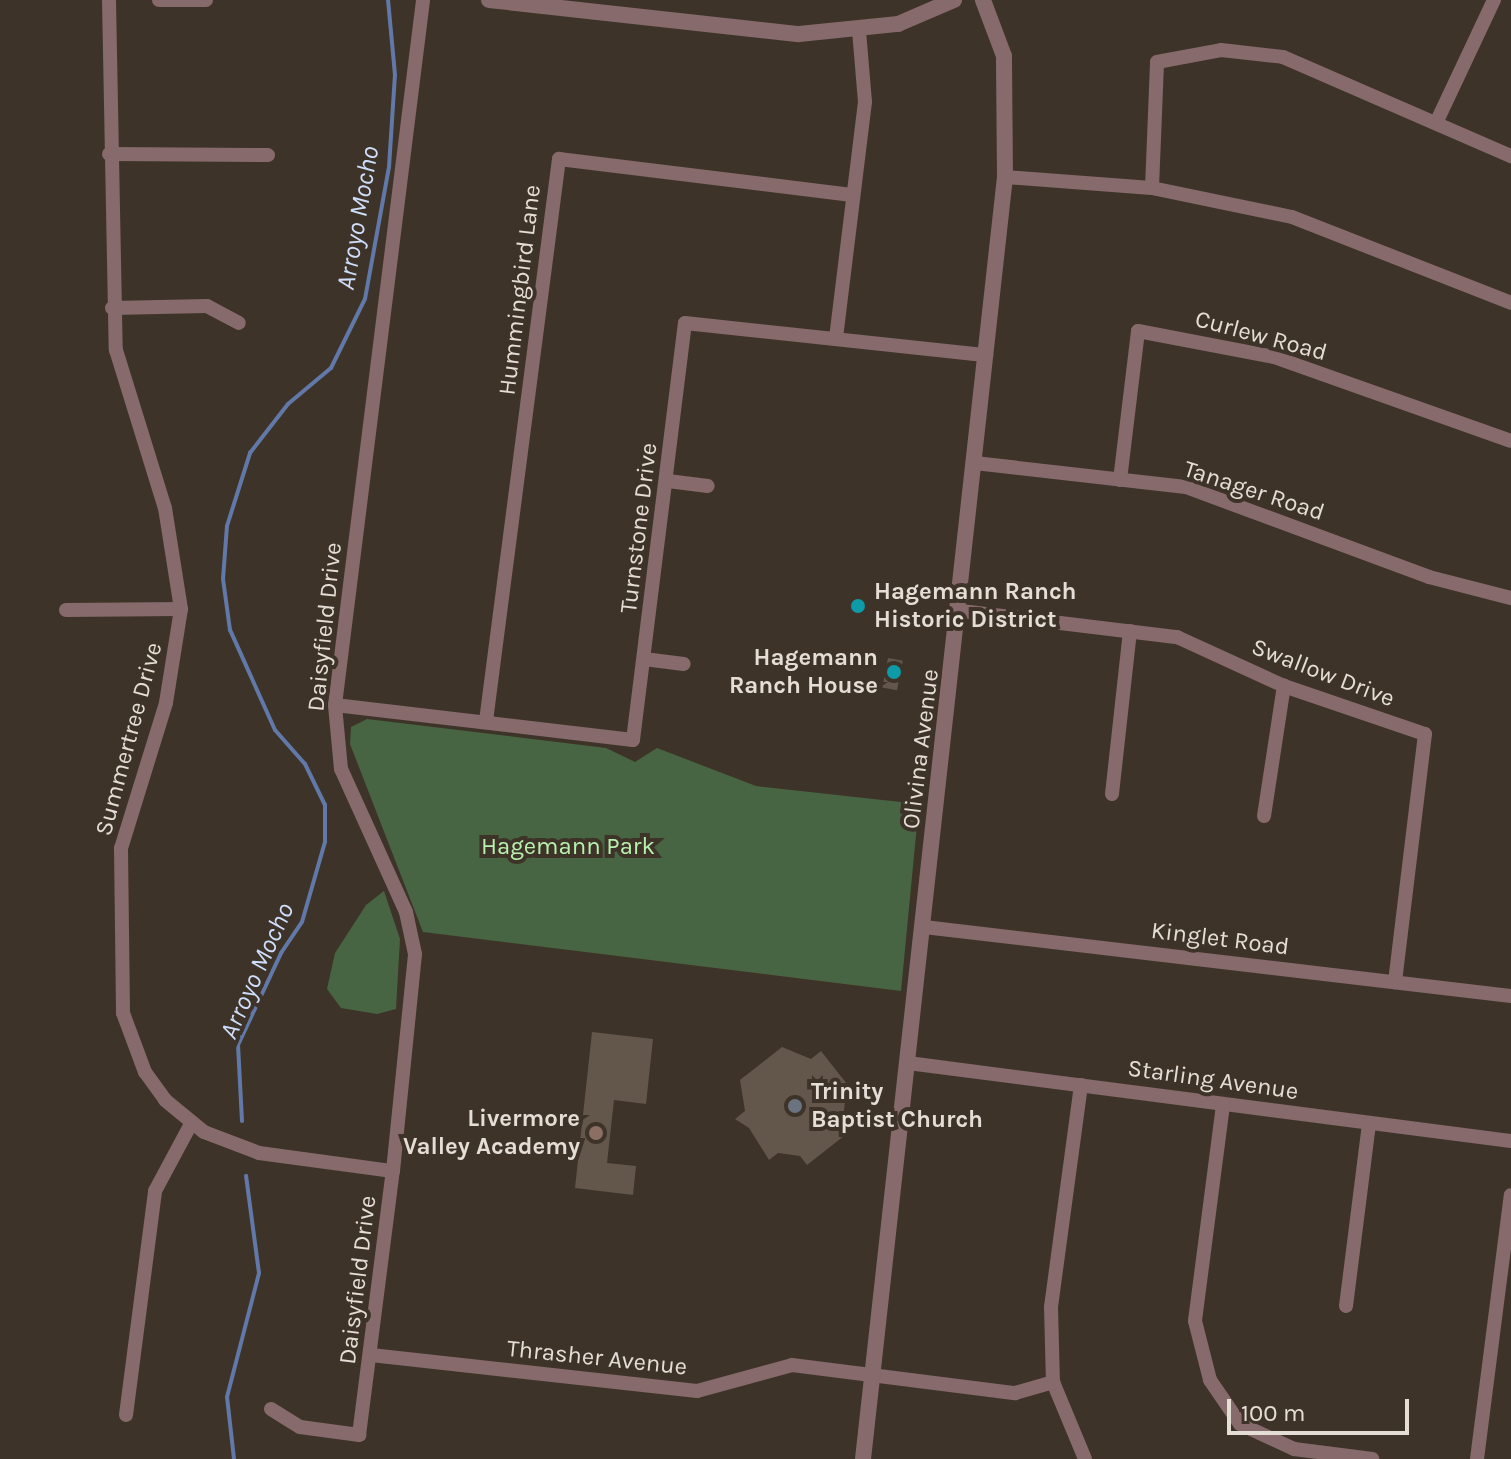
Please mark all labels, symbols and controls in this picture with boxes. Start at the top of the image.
water label: Arroyo Mocho [330,144,386,292]
street label: Hummingbird Lane [493,183,547,397]
street label: Curlew Road [1192,305,1330,367]
street label: Turnstone Drive [614,441,664,615]
street label: Tanager Road [1180,455,1328,527]
street label: Daisyfield Drive [302,541,348,713]
place label: Hagemann Ranch Historic District [874,578,1077,634]
marker: Hagemann Ranch Historic District [849,597,867,615]
street label: Swallow Drive [1247,633,1399,713]
street label: Summertree Drive [89,639,169,839]
place label: Hagemann Ranch House [729,644,878,700]
marker: Hagemann Ranch House [885,663,903,681]
street label: Olivina Avenue [897,667,945,831]
park label: Hagemann Park [481,833,655,861]
water label: Arroyo Mocho [213,898,301,1044]
street label: Kinglet Road [1149,916,1291,962]
street label: Starling Avenue [1126,1054,1300,1106]
place label: Trinity Baptist Church [811,1078,983,1134]
marker: Trinity Baptist Church [786,1097,804,1115]
place label: Livermore Valley Academy [403,1105,580,1161]
marker: Livermore Valley Academy [587,1124,605,1142]
street label: Daisyfield Drive [333,1194,383,1366]
street label: Thrasher Avenue [505,1334,689,1382]
scale bar [1231,1383,1413,1433]
text: 100 m [1241,1399,1306,1427]

